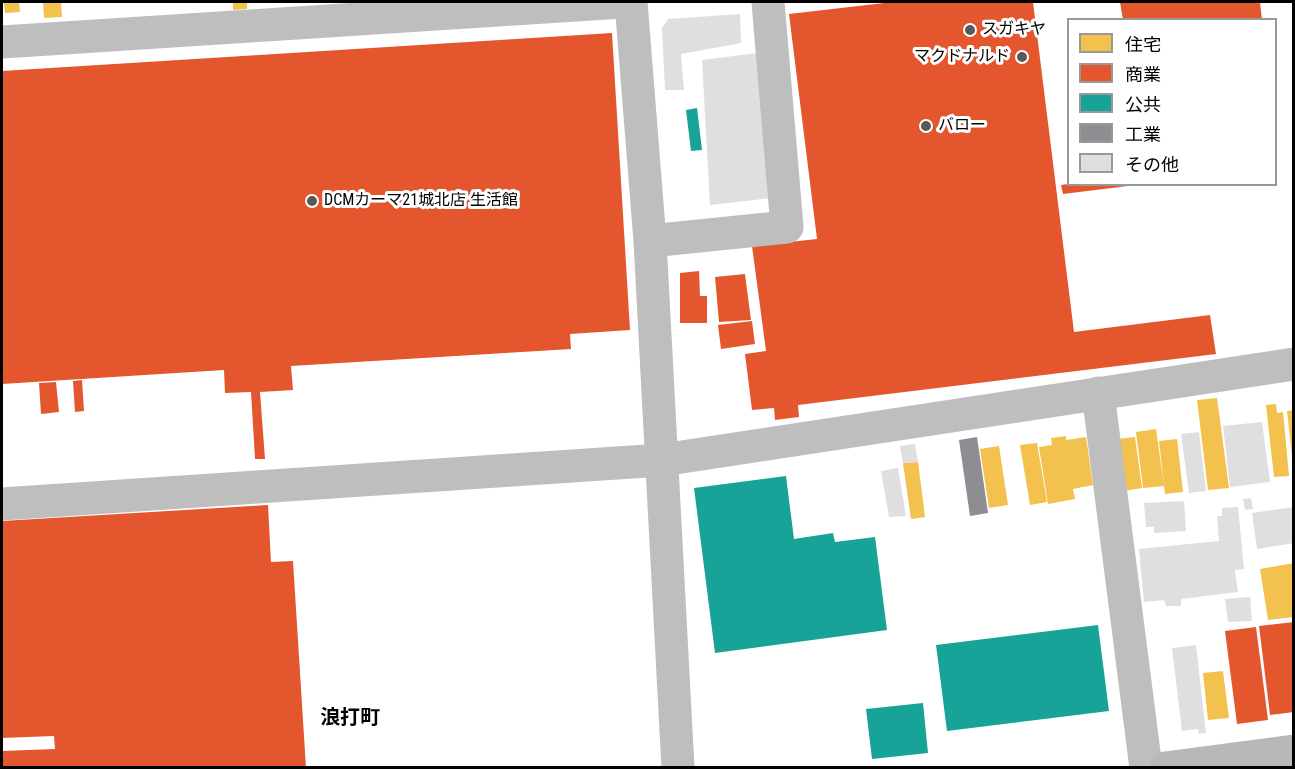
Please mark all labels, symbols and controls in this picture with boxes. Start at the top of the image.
legend [1067,18,1277,186]
place label: スガキヤ [982,20,1046,40]
marker: スガキヤ [963,23,977,37]
text: 住宅 [1125,34,1161,55]
place label: マクドナルド [914,47,1010,67]
marker: マクドナルド [1015,50,1029,64]
text: 商業 [1125,64,1161,85]
text: 公共 [1125,94,1161,115]
place label: バロー [938,116,986,136]
marker: バロー [919,119,933,133]
text: 工業 [1125,124,1161,145]
text: その他 [1125,154,1179,175]
place label: DCMカーマ21城北店 生活館 [324,191,518,211]
marker: DCMカーマ21城北店 生活館 [305,194,319,208]
district label: 浪打町 [320,707,380,731]

